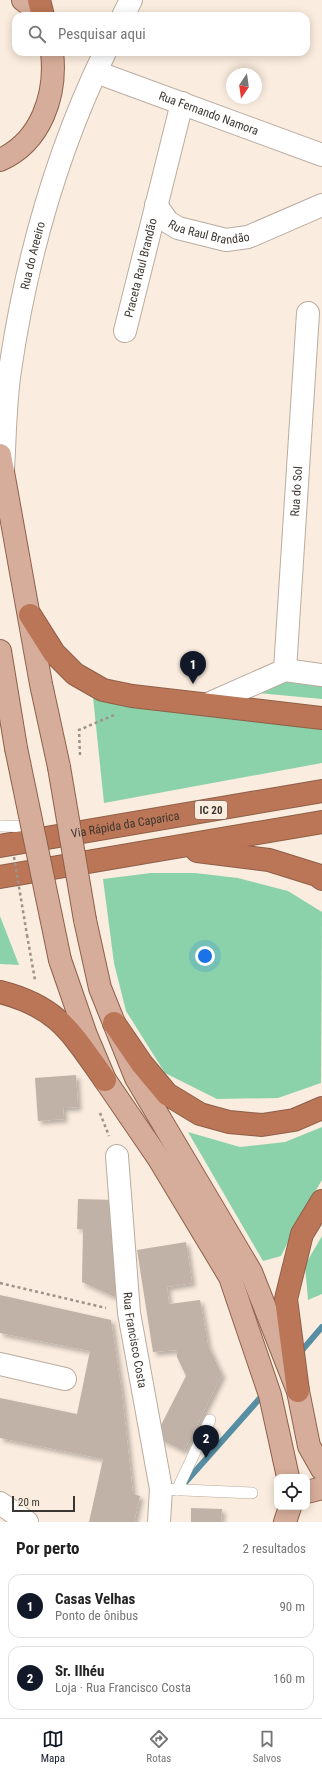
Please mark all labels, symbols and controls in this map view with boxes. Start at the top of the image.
search box [12,12,310,56]
icon: search [26,23,48,45]
text: Pesquisar aqui [58,25,146,43]
north arrow [226,68,262,104]
street label: Rua Fernando Namora [157,89,261,138]
street label: Praceta Raul Brandão [122,217,160,319]
street label: Rua Raul Brandão [166,217,251,247]
street label: Rua do Areeiro [18,220,48,291]
street label: Rua do Sol [288,466,305,517]
pin: 1 [180,651,206,684]
road number: IC 20 [195,801,227,819]
street label: Via Rápida da Caparica [70,808,181,841]
your location [195,946,215,966]
street label: Rua Francisco Costa [120,1292,150,1389]
pin: 2 [193,1425,219,1458]
map controls [274,1474,310,1510]
button: locate [274,1474,310,1510]
scale bar [12,1494,75,1513]
text: 20 m [18,1496,40,1509]
text: Por perto [16,1538,80,1558]
text: 2 resultados [242,1541,306,1556]
text: Casas Velhas [55,1590,135,1608]
text: 1 [27,1599,33,1614]
text: 90 m [279,1599,305,1614]
text: Ponto de ônibus [55,1608,138,1623]
text: Sr. Ilhéu [55,1662,104,1680]
text: 2 [27,1671,33,1686]
text: 160 m [273,1671,305,1686]
text: Loja · Rua Francisco Costa [55,1680,191,1695]
tab: Mapa [41,1728,65,1765]
tab: Rotas [146,1728,171,1765]
tab: Salvos [253,1728,281,1765]

